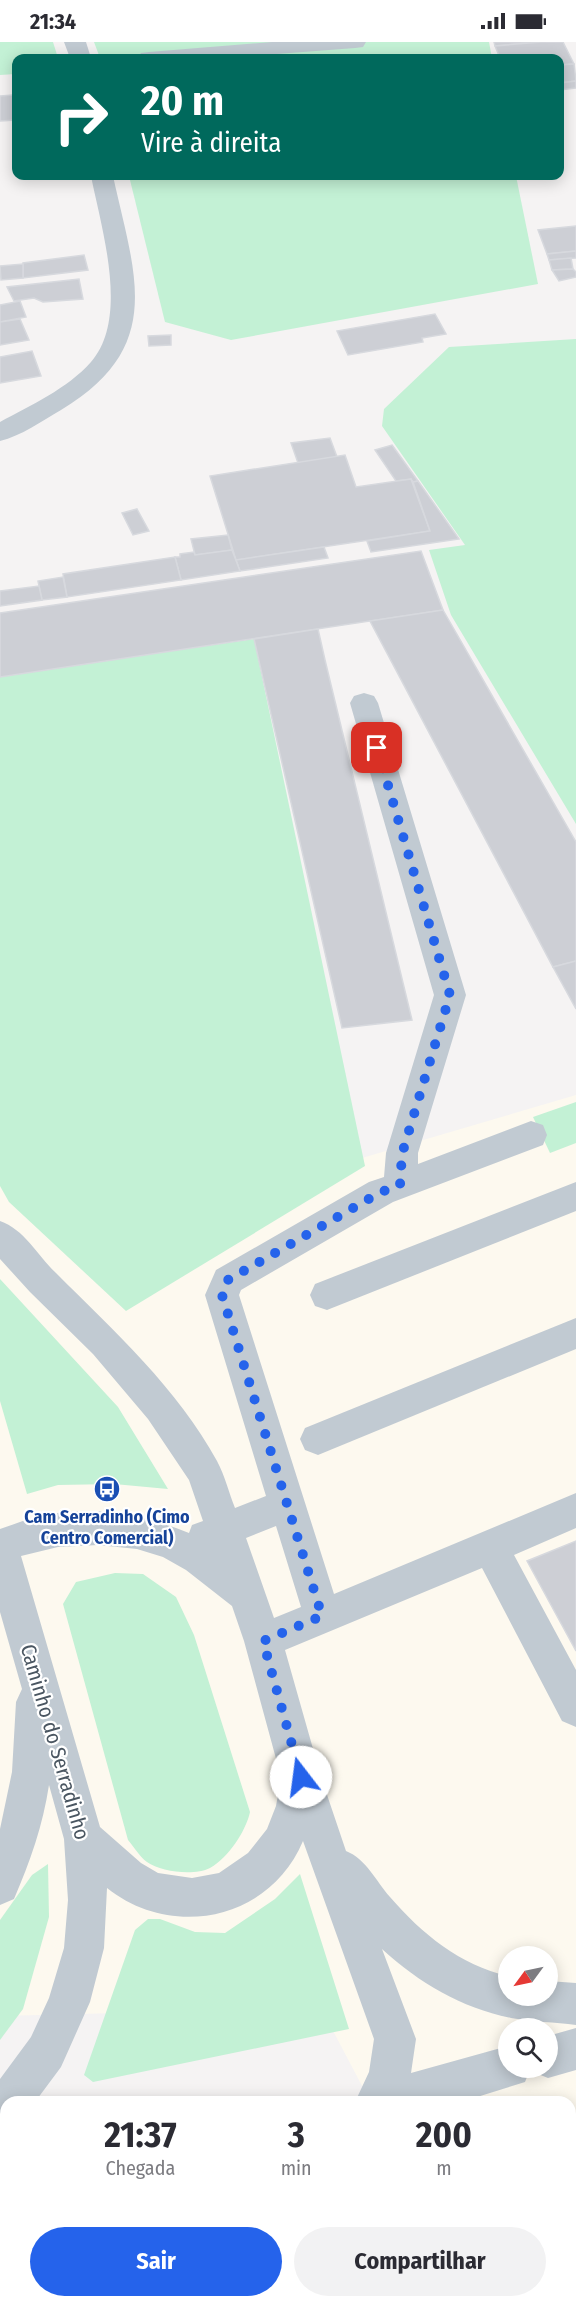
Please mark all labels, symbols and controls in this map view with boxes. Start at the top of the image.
text: 21:34 [30,8,76,35]
text: 20 m [141,76,224,126]
icon: right [42,78,120,156]
text: Vire à direita [141,127,281,159]
pin [351,722,402,773]
icon: arrive [360,731,393,764]
bus stop icon: Cam Serradinho (Cimo Centro Comercial) [92,1474,122,1504]
place label: Cam Serradinho (Cimo Centro Comercial) [24,1506,190,1549]
street label: Caminho do Serradinho [15,1641,95,1843]
position arrow [269,1745,333,1809]
north arrow [498,1946,558,2006]
map controls [498,1946,558,2078]
button: search [498,2018,558,2078]
text: 21:37 [104,2113,176,2157]
text: 3 [288,2113,305,2157]
text: 200 [416,2113,472,2157]
text: Chegada [105,2156,175,2180]
text: min [281,2156,312,2180]
text: m [436,2156,452,2180]
button: Sair [30,2227,282,2296]
button: Compartilhar [294,2227,546,2296]

